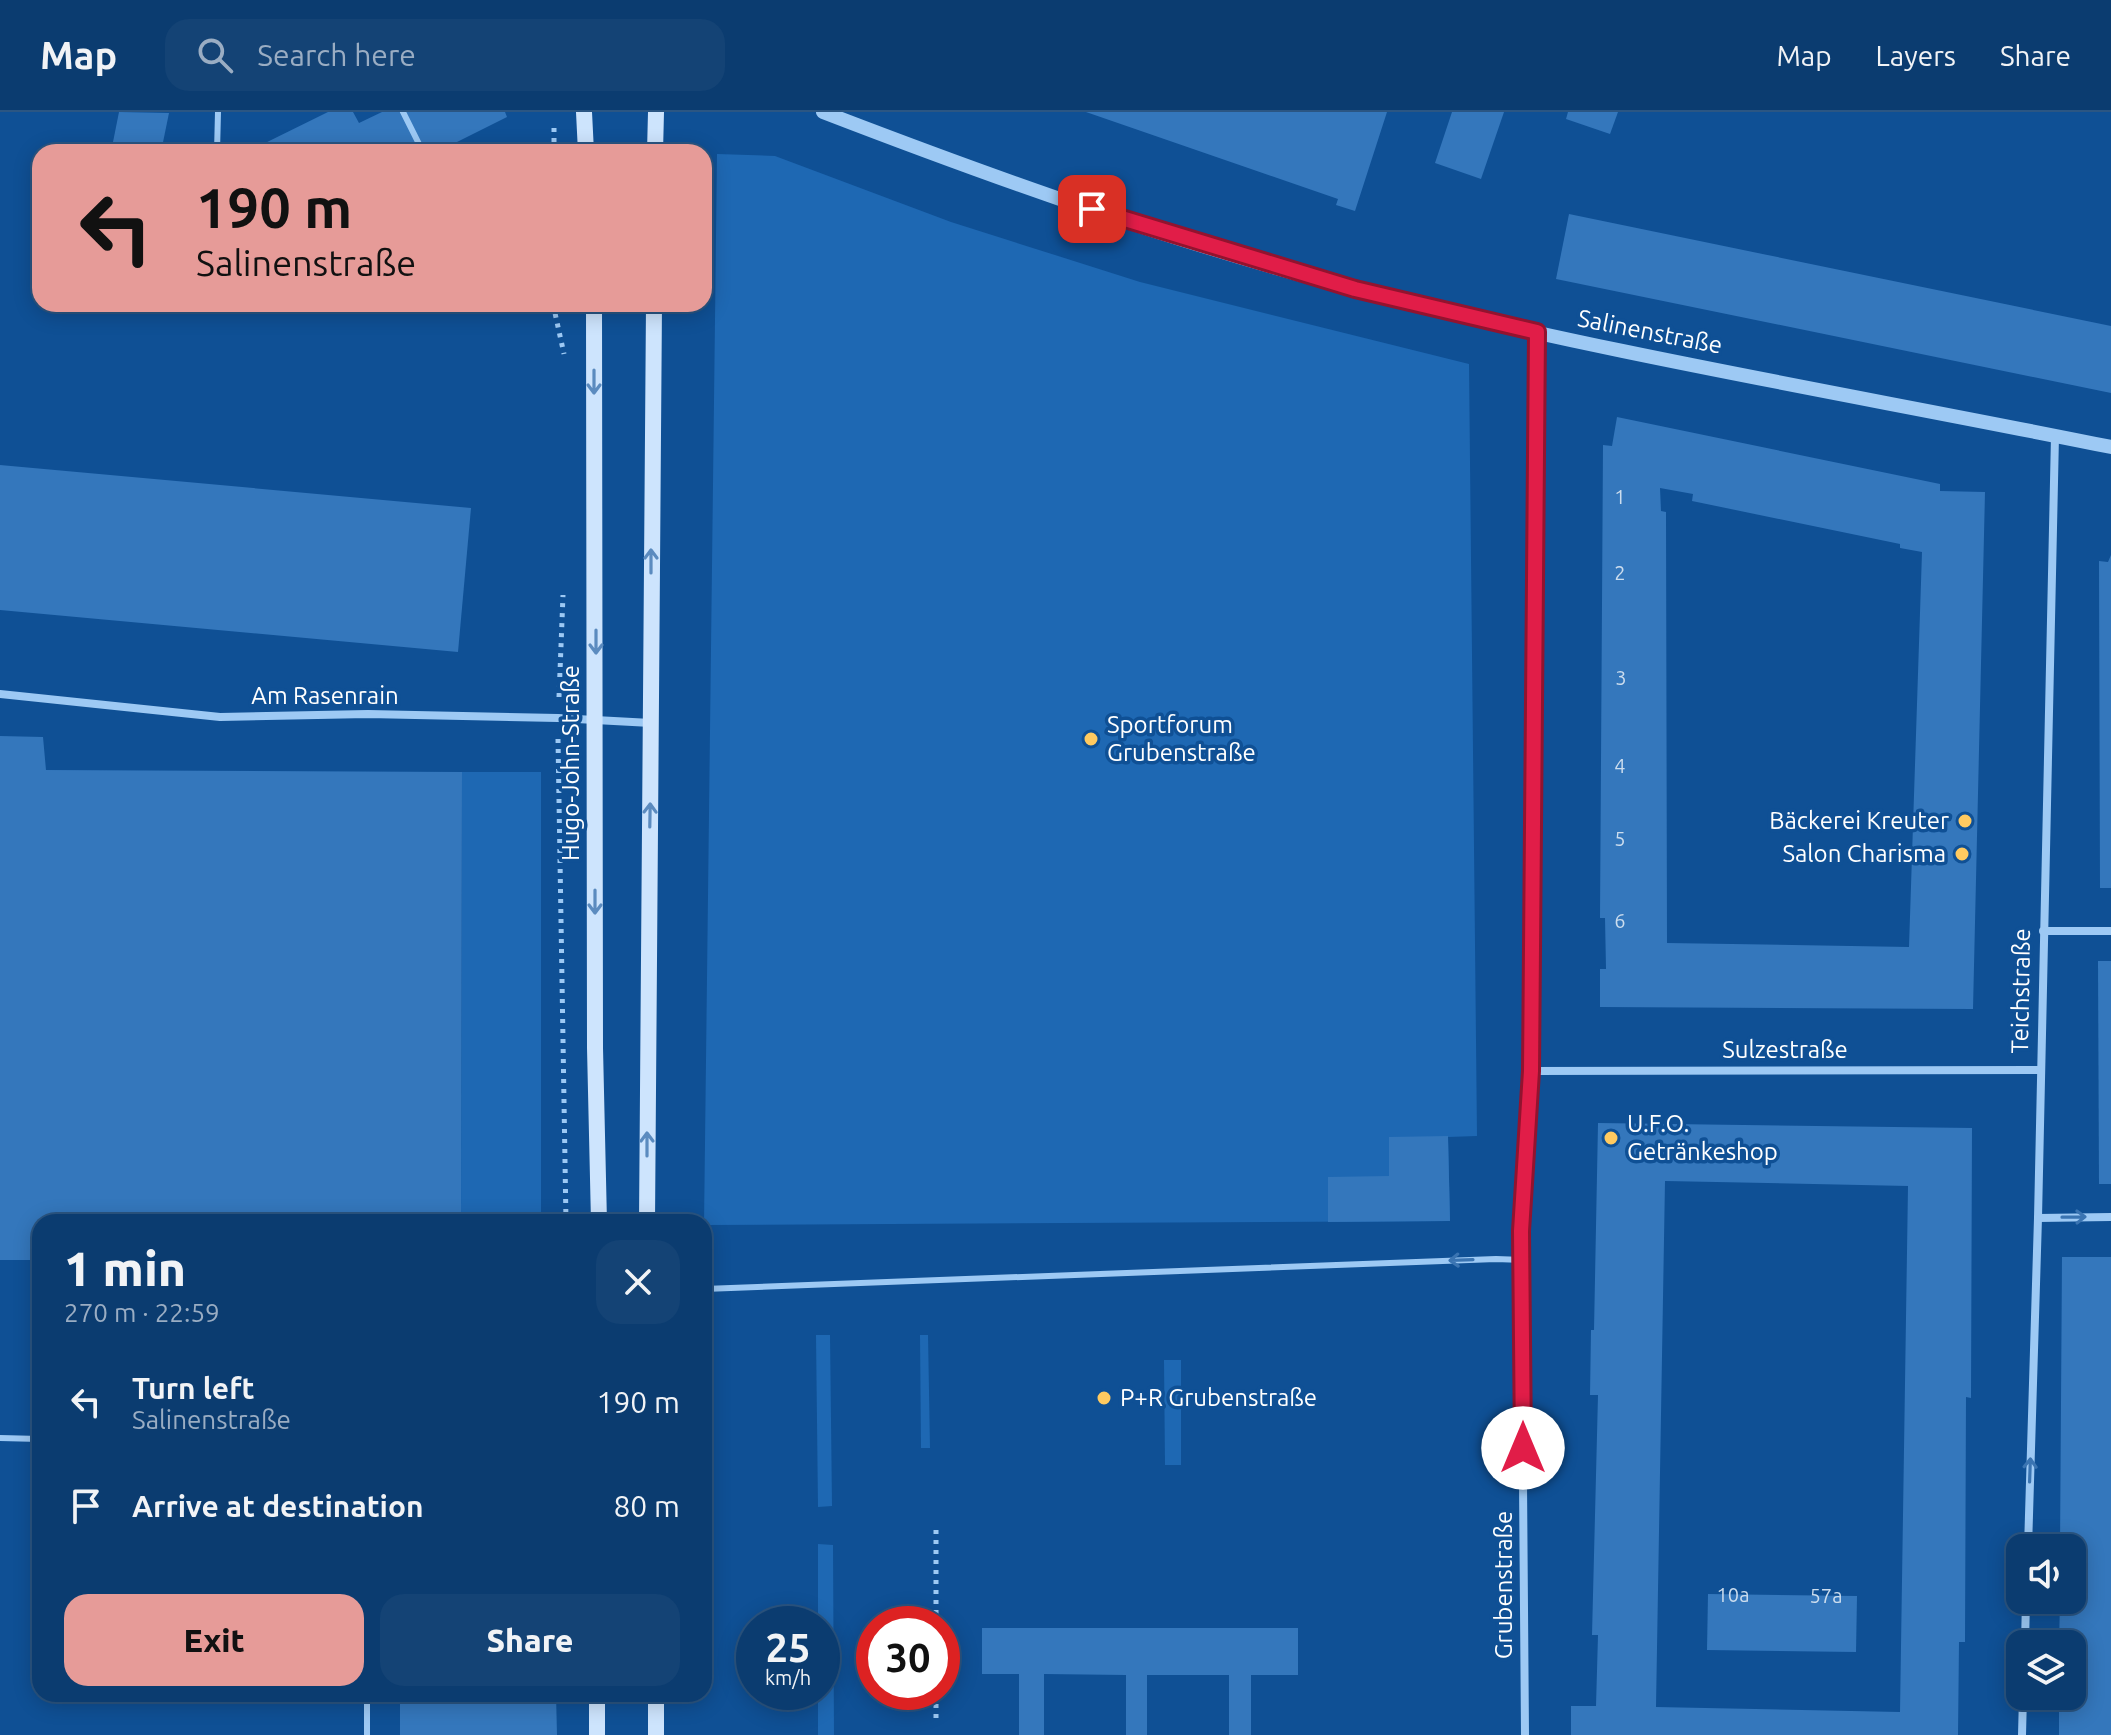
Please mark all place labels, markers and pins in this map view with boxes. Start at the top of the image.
pin [1058,175,1126,243]
place label: Sportforum Grubenstraße [1107,711,1256,766]
marker: Sportforum Grubenstraße [1082,730,1100,748]
place label: Bäckerei Kreuter [1769,807,1949,834]
marker: Bäckerei Kreuter [1956,812,1974,830]
place label: Salon Charisma [1782,840,1946,867]
marker: Salon Charisma [1953,845,1971,863]
place label: U.F.O. Getränkeshop [1627,1110,1778,1165]
marker: U.F.O. Getränkeshop [1602,1129,1620,1147]
place label: P+R Grubenstraße [1120,1384,1317,1411]
marker: P+R Grubenstraße [1095,1389,1113,1407]

